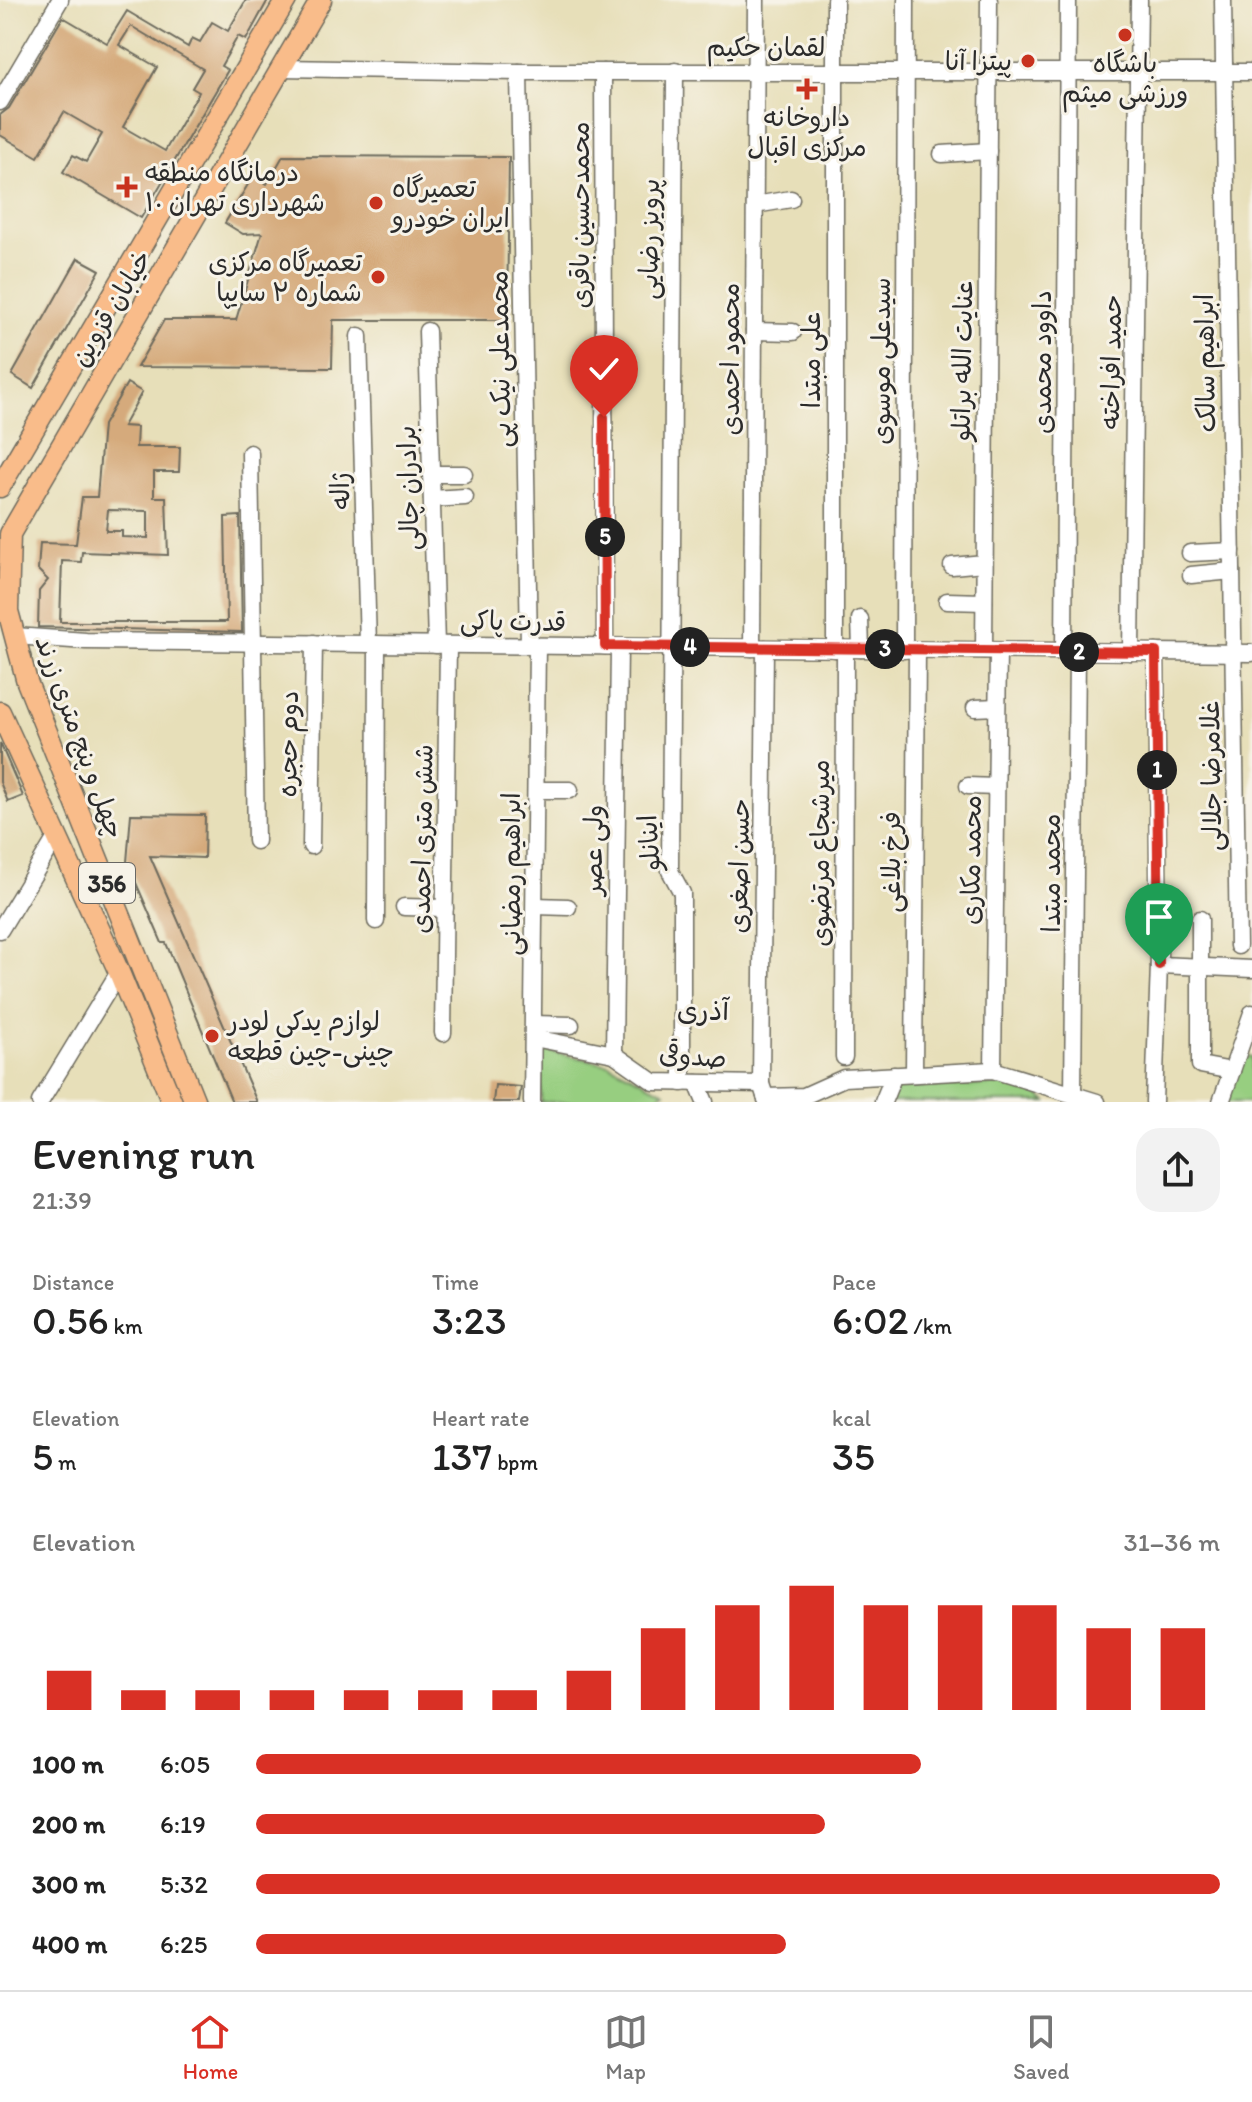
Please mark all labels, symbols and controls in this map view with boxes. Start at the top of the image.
marker: باشگاه ورزشی میثم [1116,26,1134,44]
street label: لقمان حکیم [707,31,825,67]
place label: پیتزا آنا [945,45,1012,78]
place label: باشگاه ورزشی میثم [1062,47,1188,113]
marker: پیتزا آنا [1019,52,1037,70]
marker: داروخانه مرکزی اقبال [798,80,816,98]
place label: داروخانه مرکزی اقبال [747,101,867,163]
street label: محمدحسین باقری [564,121,596,309]
place label: درمانگاه منطقه ۱۰ شهرداری تهران [145,156,325,218]
place label: تعمیرگاه ایران خودرو [390,172,510,234]
marker: درمانگاه منطقه ۱۰ شهرداری تهران [116,176,138,198]
street label: پرویز رضایی [632,178,667,300]
marker: تعمیرگاه ایران خودرو [367,194,385,212]
street label: خیابان قزوین [64,244,158,372]
place label: تعمیرگاه مرکزی شماره ۲ سایپا [208,246,362,309]
marker: تعمیرگاه مرکزی شماره ۲ سایپا [369,268,387,286]
street label: محمدعلی نیک پی [482,270,519,448]
street label: سیدعلی موسوی [865,277,898,445]
street label: عنایت الله براتلو [945,280,980,443]
street label: محمود احمدی [714,283,746,435]
street label: داوود محمدی [1026,290,1058,434]
street label: ابراهیم سالک [1188,293,1226,433]
street label: حمید افراخته [1094,294,1128,430]
street label: علی مبتدا [795,312,828,408]
pin [570,335,638,417]
icon: check [582,347,626,391]
street label: برادران چالی [390,425,427,551]
street label: ژاله [323,472,357,510]
pin: 5 [585,517,625,557]
text: 5 [599,523,611,550]
street label: قدرت پاکی [459,604,566,639]
pin: 4 [670,627,710,667]
pin: 3 [865,629,905,669]
street label: چهل و پنج متری زرند [27,631,132,844]
pin: 2 [1059,632,1099,672]
text: 4 [683,633,697,660]
text: 3 [879,635,891,662]
text: 2 [1073,638,1085,665]
street label: دوم حجره [271,690,309,798]
street label: غلامرضا جلالی [1194,700,1229,852]
street label: شش متری احمدی [404,744,440,934]
pin: 1 [1137,750,1177,790]
text: 1 [1152,756,1162,783]
street label: میرشجاع مرتضوی [804,759,838,947]
street label: ابراهیم رمضانی [495,792,531,956]
street label: محمد مکاری [954,795,988,925]
street label: حسن اصغری [722,798,756,934]
street label: ولی عصر [576,804,611,898]
street label: فرخ بلاغی [875,811,909,913]
street label: اینانلو [631,814,668,873]
street label: محمد مبتدا [1035,814,1067,932]
road number: 356 [79,863,135,903]
pin [1125,883,1193,965]
icon: arrive [1137,895,1181,939]
district label: آذری [677,993,730,1027]
place label: لوازم یدکی لودر چینی-چین قطعه [226,1005,394,1068]
marker: لوازم یدکی لودر چینی-چین قطعه [203,1027,221,1045]
street label: صدوقی [658,1037,728,1076]
text: Evening run [32,1127,255,1180]
button: share [1136,1128,1220,1212]
text: 21:39 [32,1184,92,1216]
text: Distance [32,1269,114,1296]
text: Time [432,1269,479,1296]
text: Pace [832,1269,876,1296]
text: 0.56 [32,1296,109,1344]
text: 3:23 [432,1296,506,1344]
text: 6:02 [832,1296,909,1344]
text: km [109,1313,143,1340]
text: /km [909,1313,952,1340]
text: Elevation [32,1405,119,1432]
text: Heart rate [432,1405,529,1432]
text: kcal [832,1405,871,1432]
text: 5 [32,1432,53,1480]
text: 137 [432,1432,492,1480]
text: 35 [832,1432,875,1480]
text: m [53,1449,76,1476]
text: bpm [492,1449,538,1476]
text: Elevation [32,1526,135,1558]
text: 31–36 m [1124,1526,1220,1558]
text: 100 m [32,1748,104,1780]
text: 6:05 [160,1748,210,1780]
text: 200 m [32,1808,105,1840]
text: 6:19 [160,1808,206,1840]
text: 300 m [32,1868,106,1900]
text: 5:32 [160,1868,208,1900]
text: 400 m [32,1928,107,1960]
text: 6:25 [160,1928,207,1960]
tab: Home [183,2010,238,2085]
tab: Map [604,2010,648,2085]
tab: Saved [1013,2010,1069,2085]

